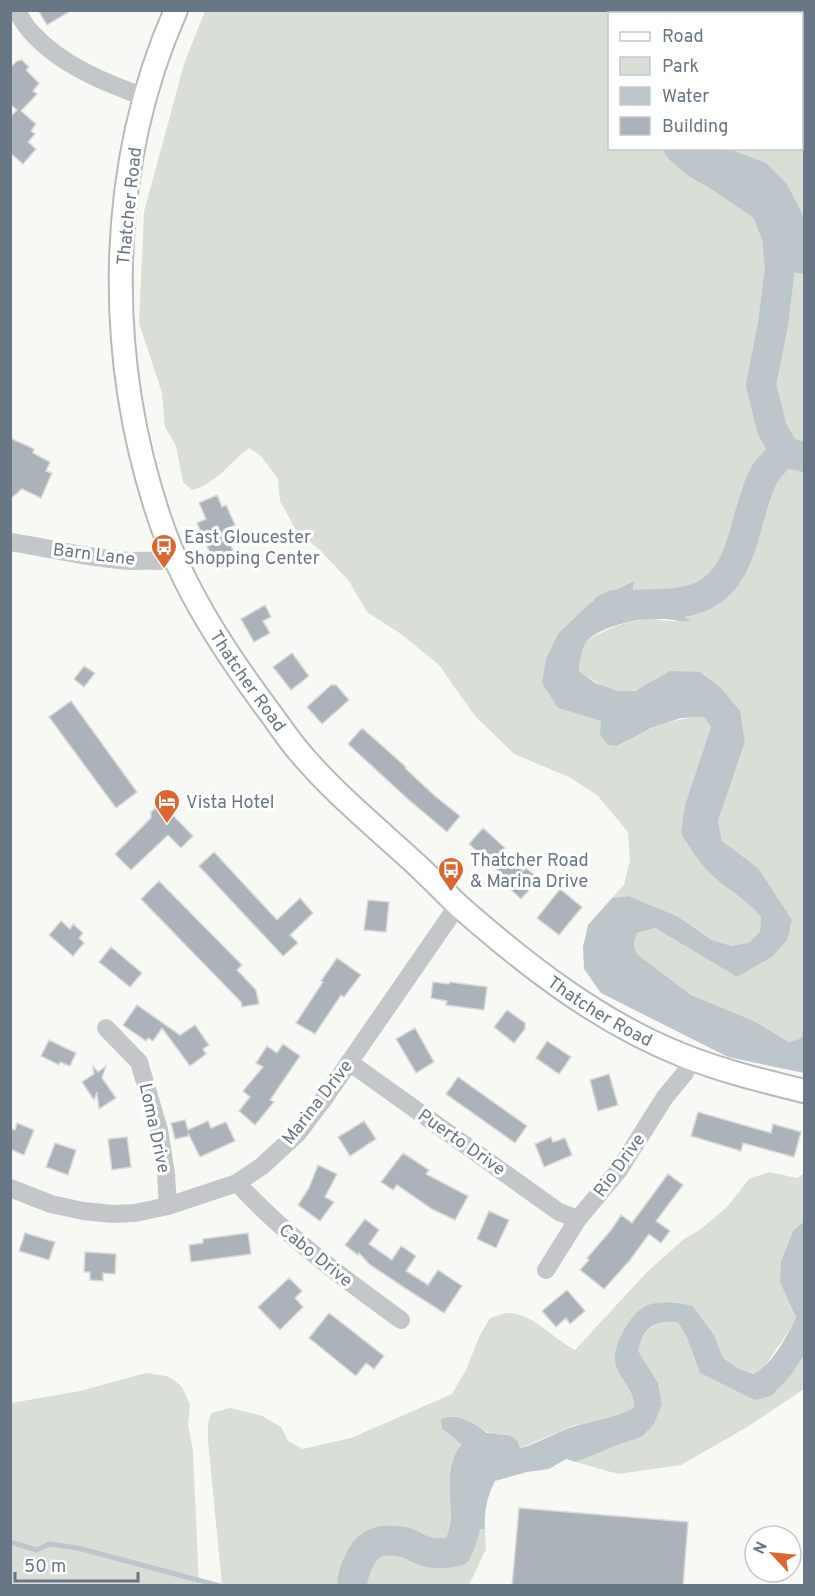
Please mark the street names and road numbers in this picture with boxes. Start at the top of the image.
street label: Thatcher Road [113,146,148,266]
street label: Barn Lane [51,539,136,572]
street label: Thatcher Road [203,627,290,737]
street label: Thatcher Road [542,972,656,1053]
street label: Marina Drive [278,1056,359,1150]
street label: Loma Drive [133,1081,174,1176]
street label: Puerto Drive [413,1105,509,1182]
street label: Rio Drive [589,1129,651,1202]
street label: Cabo Drive [273,1219,357,1293]

